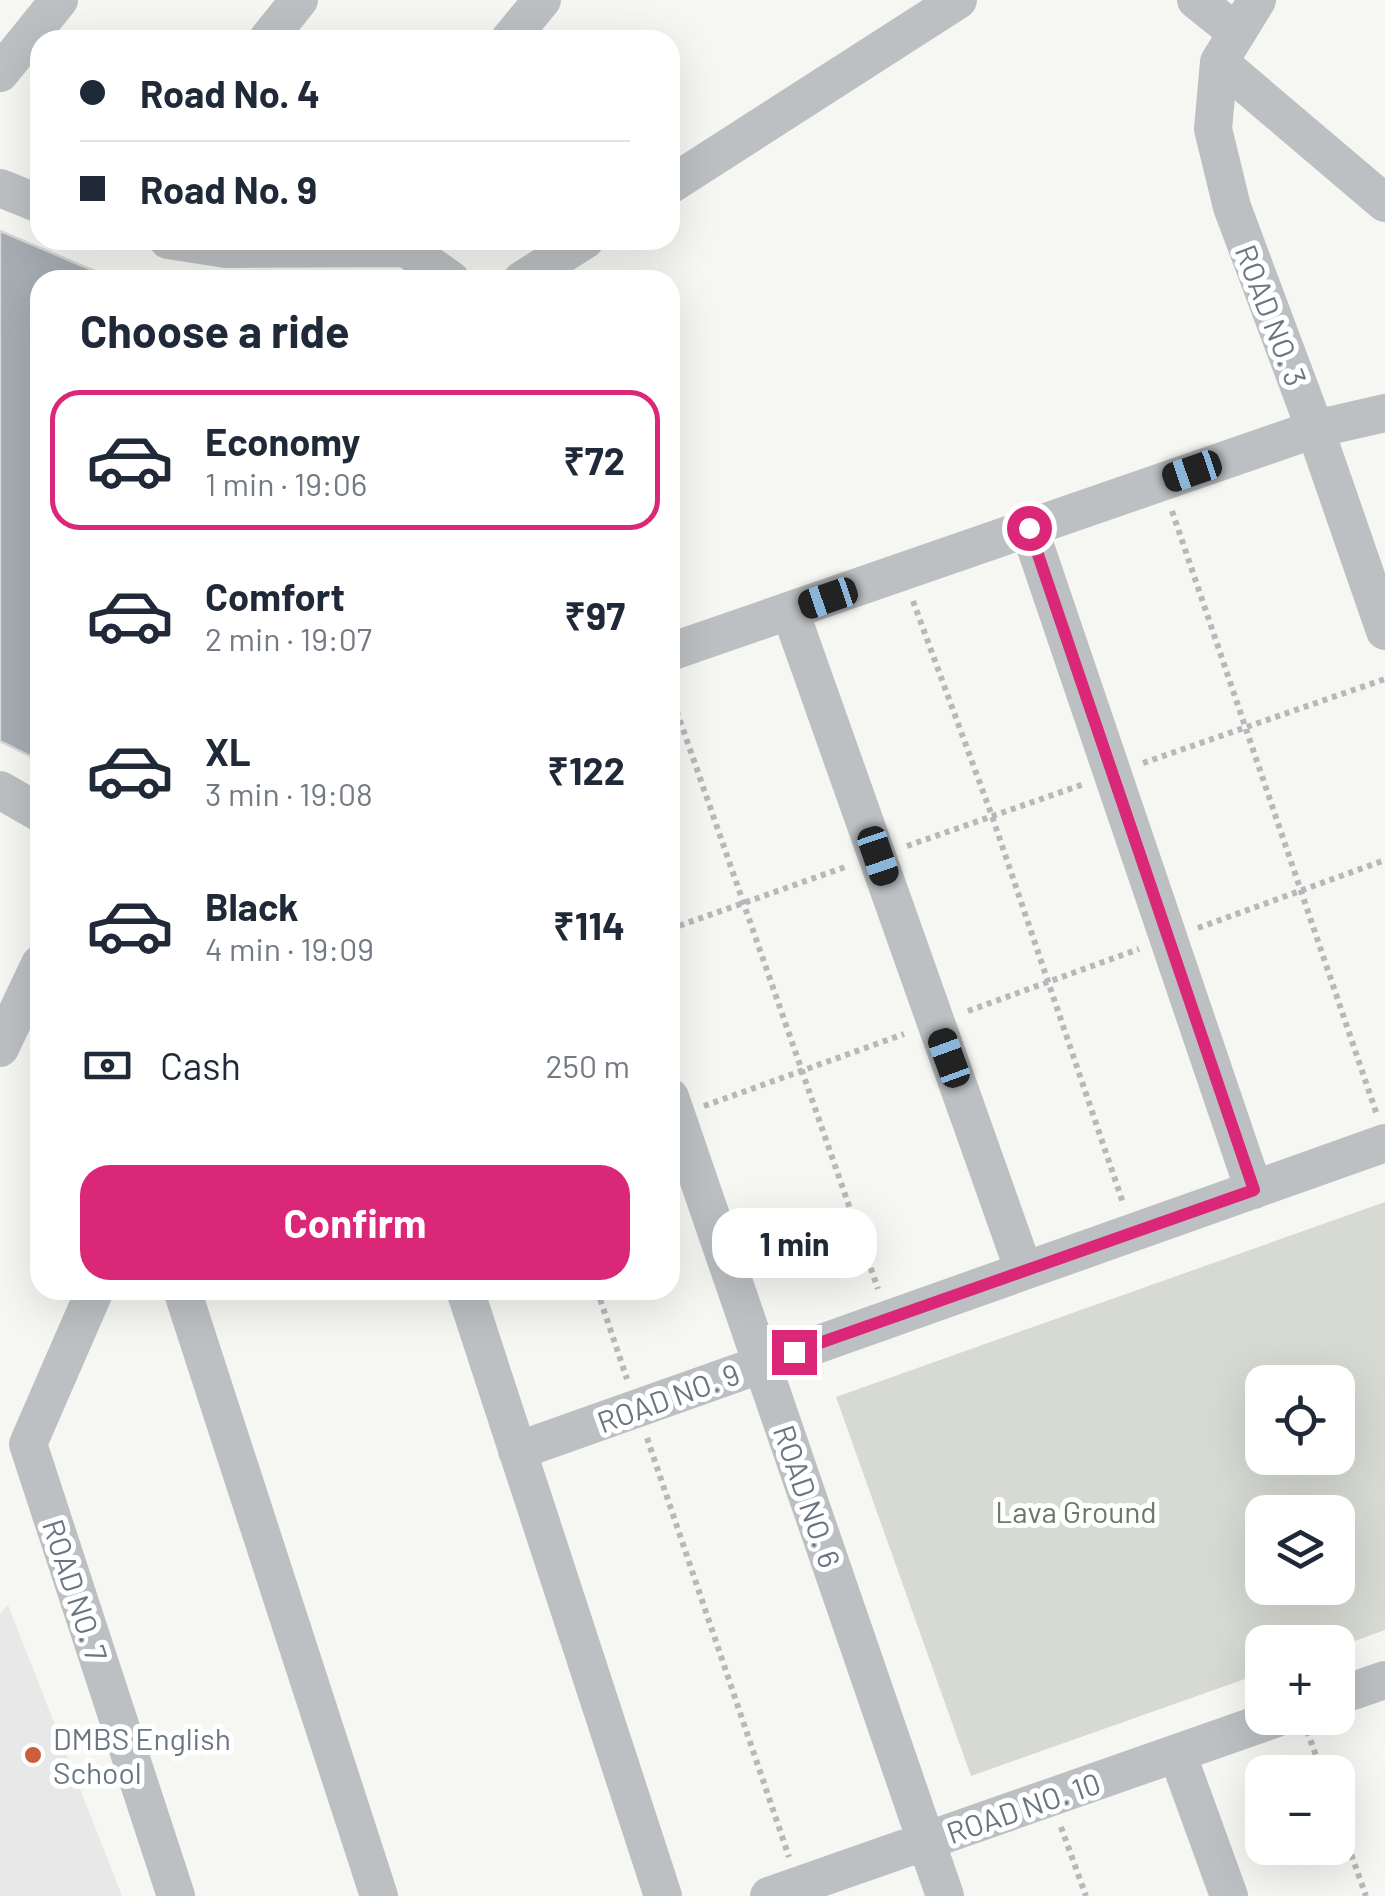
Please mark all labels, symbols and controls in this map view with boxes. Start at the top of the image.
text: Road No. 4 [140,70,320,116]
text: Road No. 9 [140,166,317,212]
street label: ROAD NO. 3 [1229,239,1315,391]
text: Choose a ride [80,303,350,357]
icon: car [85,415,175,505]
text: Economy [205,418,360,464]
text: ₹72 [563,437,625,483]
car [1159,447,1225,495]
text: 1 min · 19:06 [205,464,367,502]
route start [1007,506,1052,551]
icon: car [85,570,175,660]
text: Comfort [205,573,345,619]
car [795,574,861,622]
text: ₹97 [564,592,625,638]
text: 2 min · 19:07 [205,619,372,657]
icon: car [85,725,175,815]
text: XL [205,728,251,774]
text: ₹122 [547,747,625,793]
text: 3 min · 19:08 [205,774,373,812]
car [854,823,902,889]
icon: car [85,880,175,970]
text: Black [205,883,299,929]
text: ₹114 [553,902,625,948]
text: 4 min · 19:09 [205,929,374,967]
car [925,1025,973,1091]
icon: cash [80,1038,135,1093]
text: Cash [160,1042,241,1088]
text: 250 m [545,1046,630,1084]
button: Confirm [80,1165,630,1280]
callout: 1 min [712,1207,876,1277]
text: 1 min [759,1224,830,1262]
route end [772,1330,817,1375]
street label: ROAD NO. 9 [592,1355,744,1439]
map controls [1245,1365,1355,1865]
button: locate [1245,1365,1355,1475]
street label: ROAD NO. 6 [767,1420,849,1572]
park label: Lava Ground [995,1493,1157,1529]
button: layers [1245,1495,1355,1605]
street label: ROAD NO. 7 [36,1515,116,1665]
button: + [1245,1625,1355,1735]
place label: DMBS English School [53,1720,231,1790]
marker: DMBS English School [22,1744,44,1766]
button: − [1245,1755,1355,1865]
street label: ROAD NO. 10 [941,1764,1105,1850]

